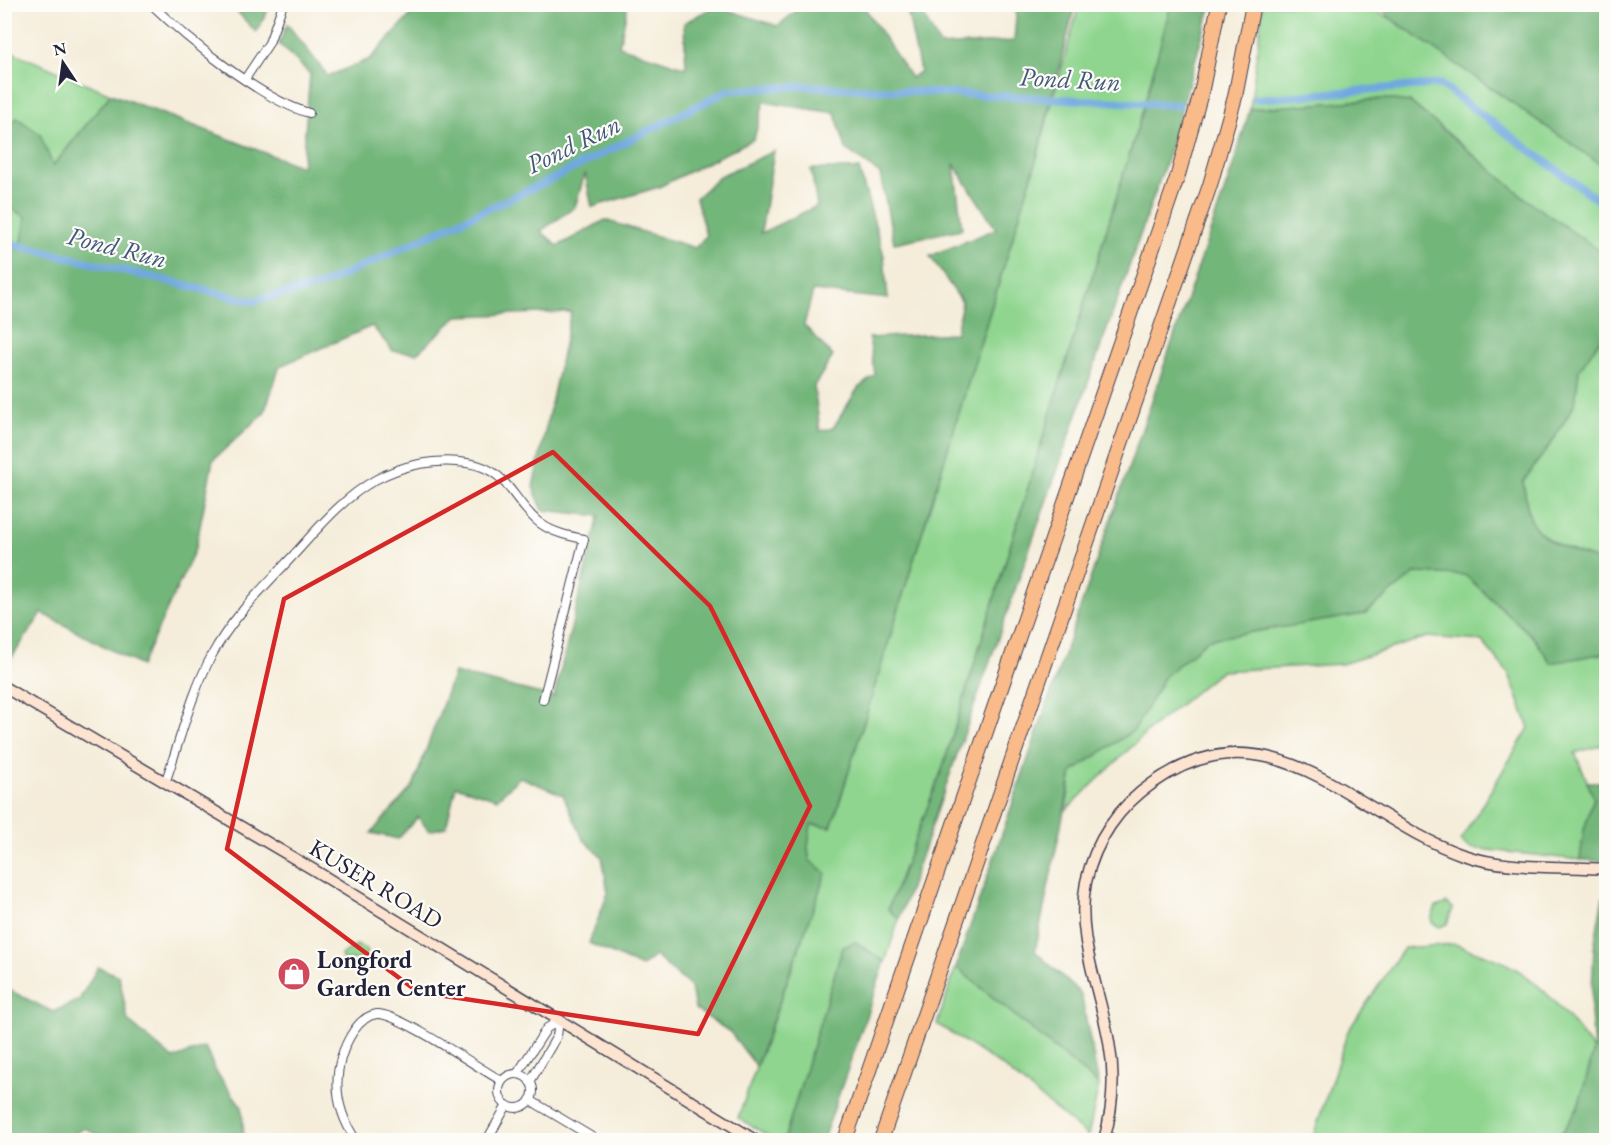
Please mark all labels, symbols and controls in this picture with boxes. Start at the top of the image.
north arrow [33,33,93,93]
text: N [51,37,68,61]
water label: Pond Run [1019,59,1121,99]
water label: Pond Run [520,107,626,181]
water label: Pond Run [64,218,170,276]
street label: KUSER ROAD [304,832,449,936]
place label: Longford Garden Center [317,944,466,1003]
shop icon: Longford Garden Center [276,956,312,992]

